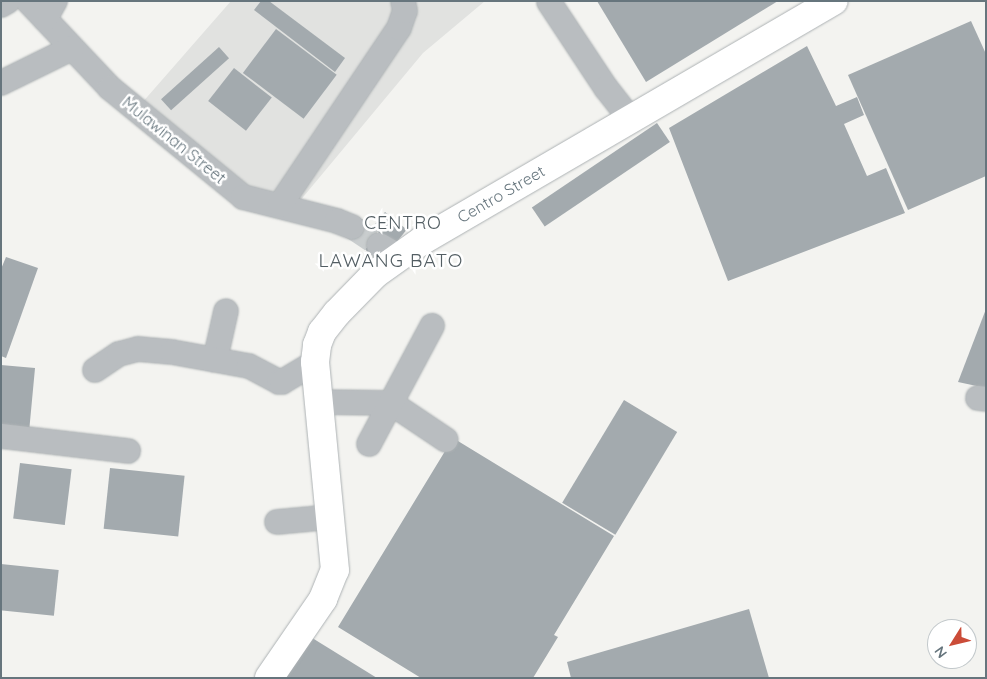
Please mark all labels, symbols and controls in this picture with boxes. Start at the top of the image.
street label: Mulawinan Street [118,92,230,188]
street label: Centro Street [454,161,548,227]
district label: CENTRO [363,212,443,234]
district label: LAWANG BATO [317,250,465,272]
north arrow [927,619,977,669]
text: N [930,643,951,662]

